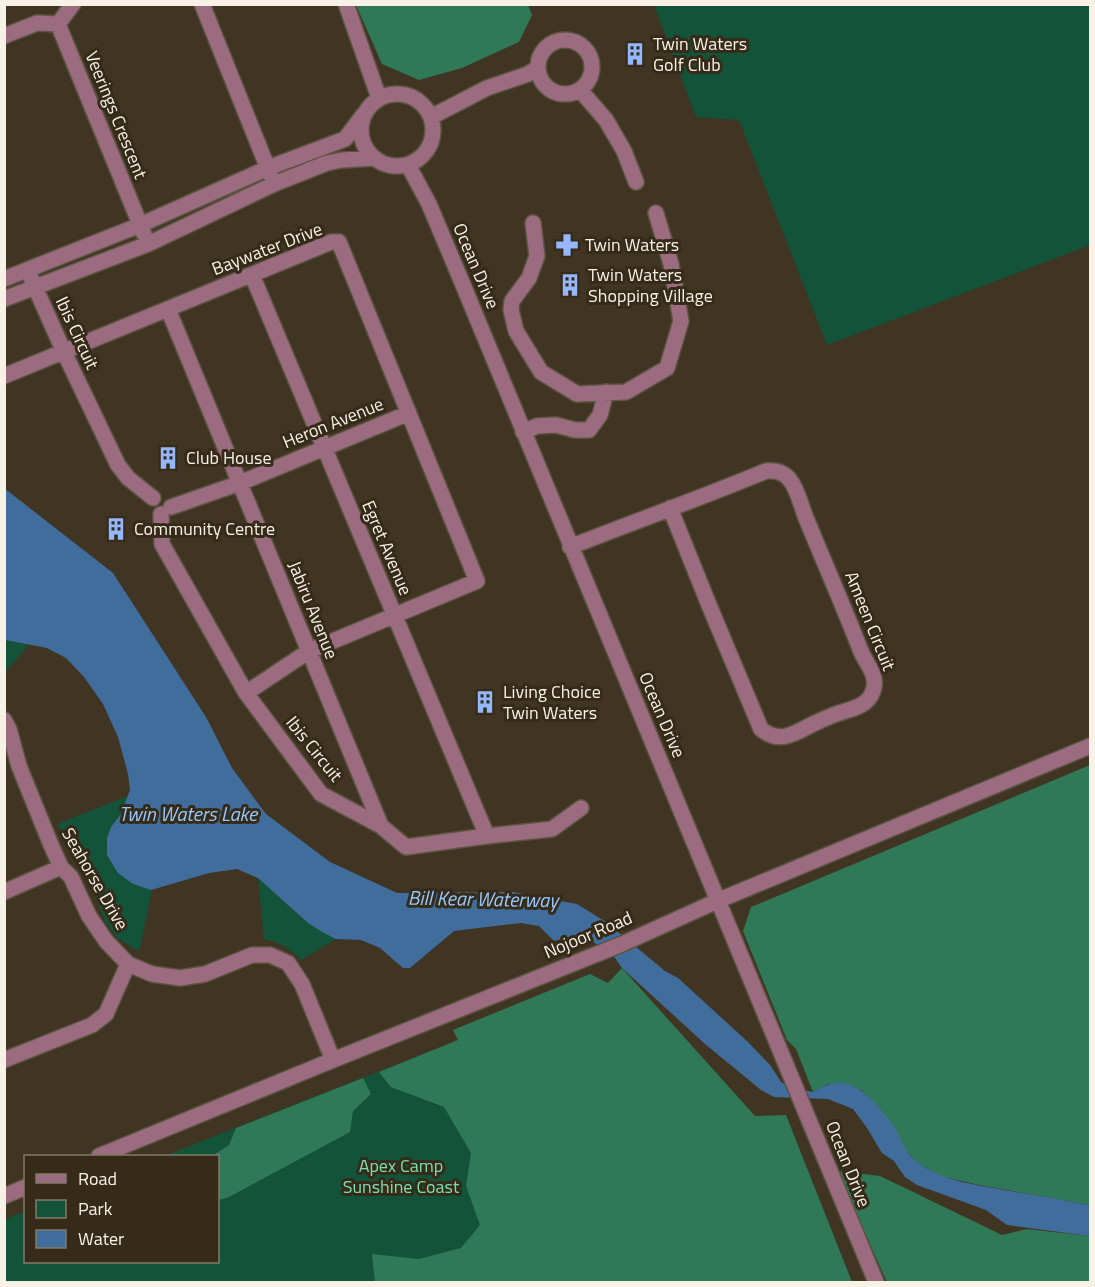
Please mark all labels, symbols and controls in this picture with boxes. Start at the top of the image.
place label: Twin Waters Golf Club [653,30,747,78]
building icon: Twin Waters Golf Club [622,41,648,67]
street label: Veerings Crescent [79,47,155,183]
street label: Baywater Drive [208,215,326,282]
street label: Ocean Drive [446,219,507,313]
place label: Twin Waters [585,231,679,258]
pharmacy icon: Twin Waters [554,232,580,258]
place label: Twin Waters Shopping Village [588,261,713,309]
building icon: Twin Waters Shopping Village [557,272,583,298]
street label: Ibis Circuit [49,292,106,374]
street label: Heron Avenue [278,390,387,455]
place label: Club House [186,444,272,471]
building icon: Club House [155,445,181,471]
street label: Egret Avenue [355,496,420,599]
place label: Community Centre [134,515,275,542]
building icon: Community Centre [103,516,129,542]
street label: Jabiru Avenue [282,557,345,663]
street label: Ameen Circuit [838,567,903,675]
street label: Ocean Drive [632,668,693,762]
place label: Living Choice Twin Waters [503,678,601,726]
building icon: Living Choice Twin Waters [472,689,498,715]
street label: Ibis Circuit [279,710,350,788]
water label: Twin Waters Lake [119,798,259,829]
street label: Seahorse Drive [55,823,136,935]
water label: Bill Kear Waterway [408,882,560,915]
street label: Nojoor Road [539,904,636,965]
street label: Ocean Drive [819,1117,878,1211]
park label: Apex Camp Sunshine Coast [343,1152,460,1200]
legend [24,1155,219,1263]
text: Road [78,1165,117,1192]
text: Park [78,1195,113,1222]
text: Water [78,1225,124,1252]

